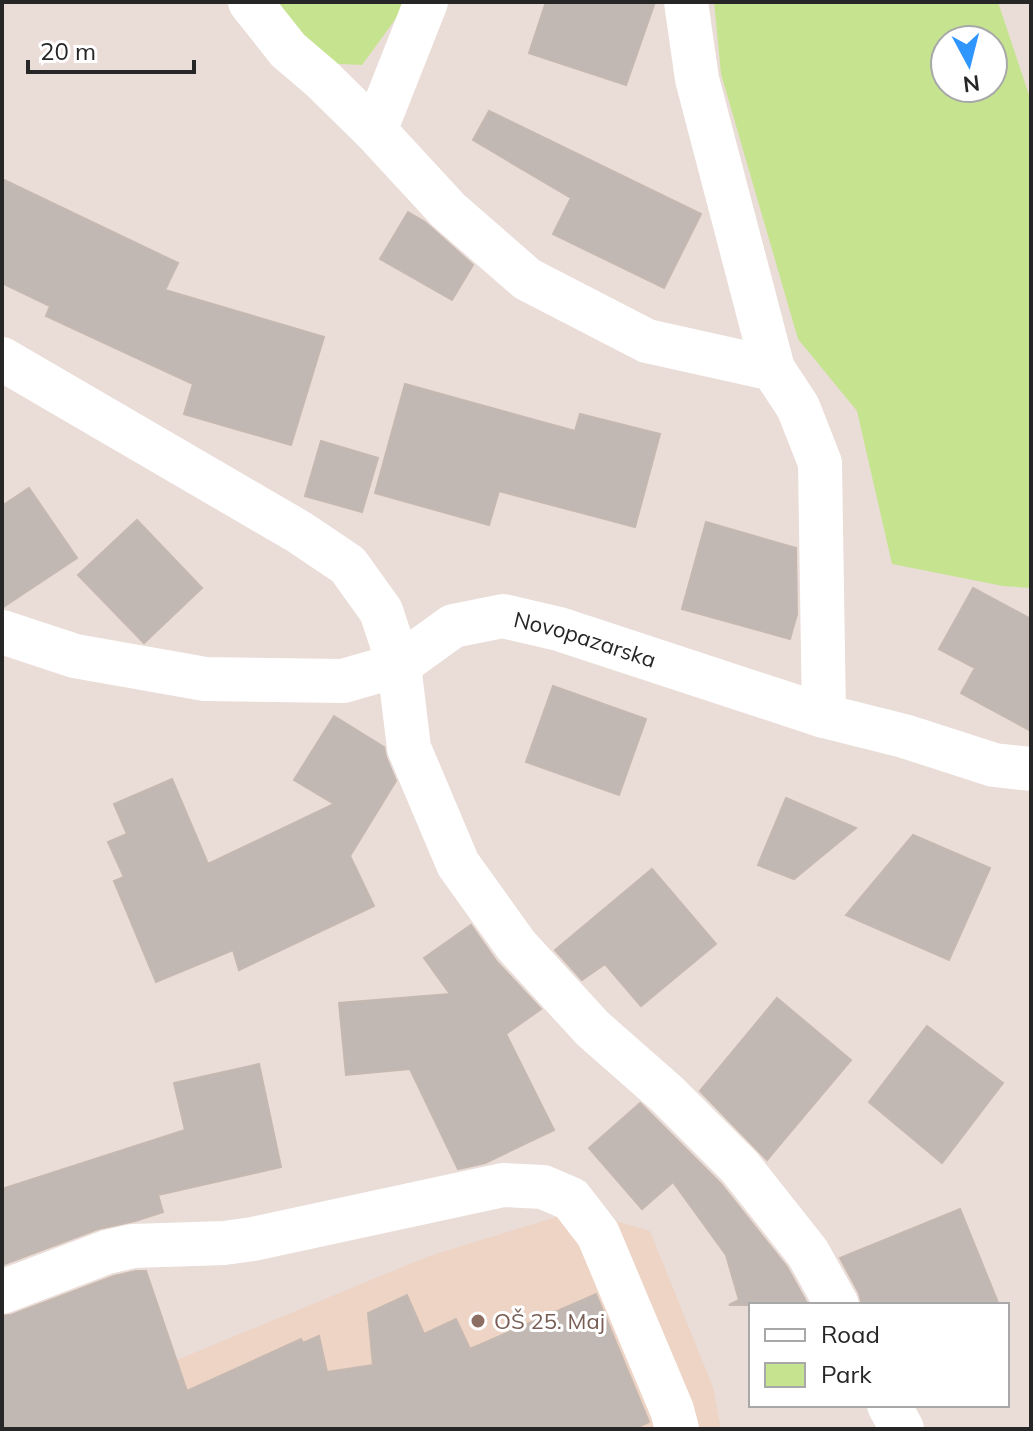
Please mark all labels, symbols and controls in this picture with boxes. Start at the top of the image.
scale bar [28,24,194,74]
north arrow [929,24,1009,104]
text: 20 m [40,36,96,66]
text: N [961,69,981,99]
street label: Novopazarska [511,605,660,674]
legend [749,1303,1009,1407]
place label: OŠ 25. Maj [494,1307,605,1335]
marker: OŠ 25. Maj [469,1312,487,1330]
text: Road [821,1319,880,1349]
text: Park [821,1359,872,1389]

